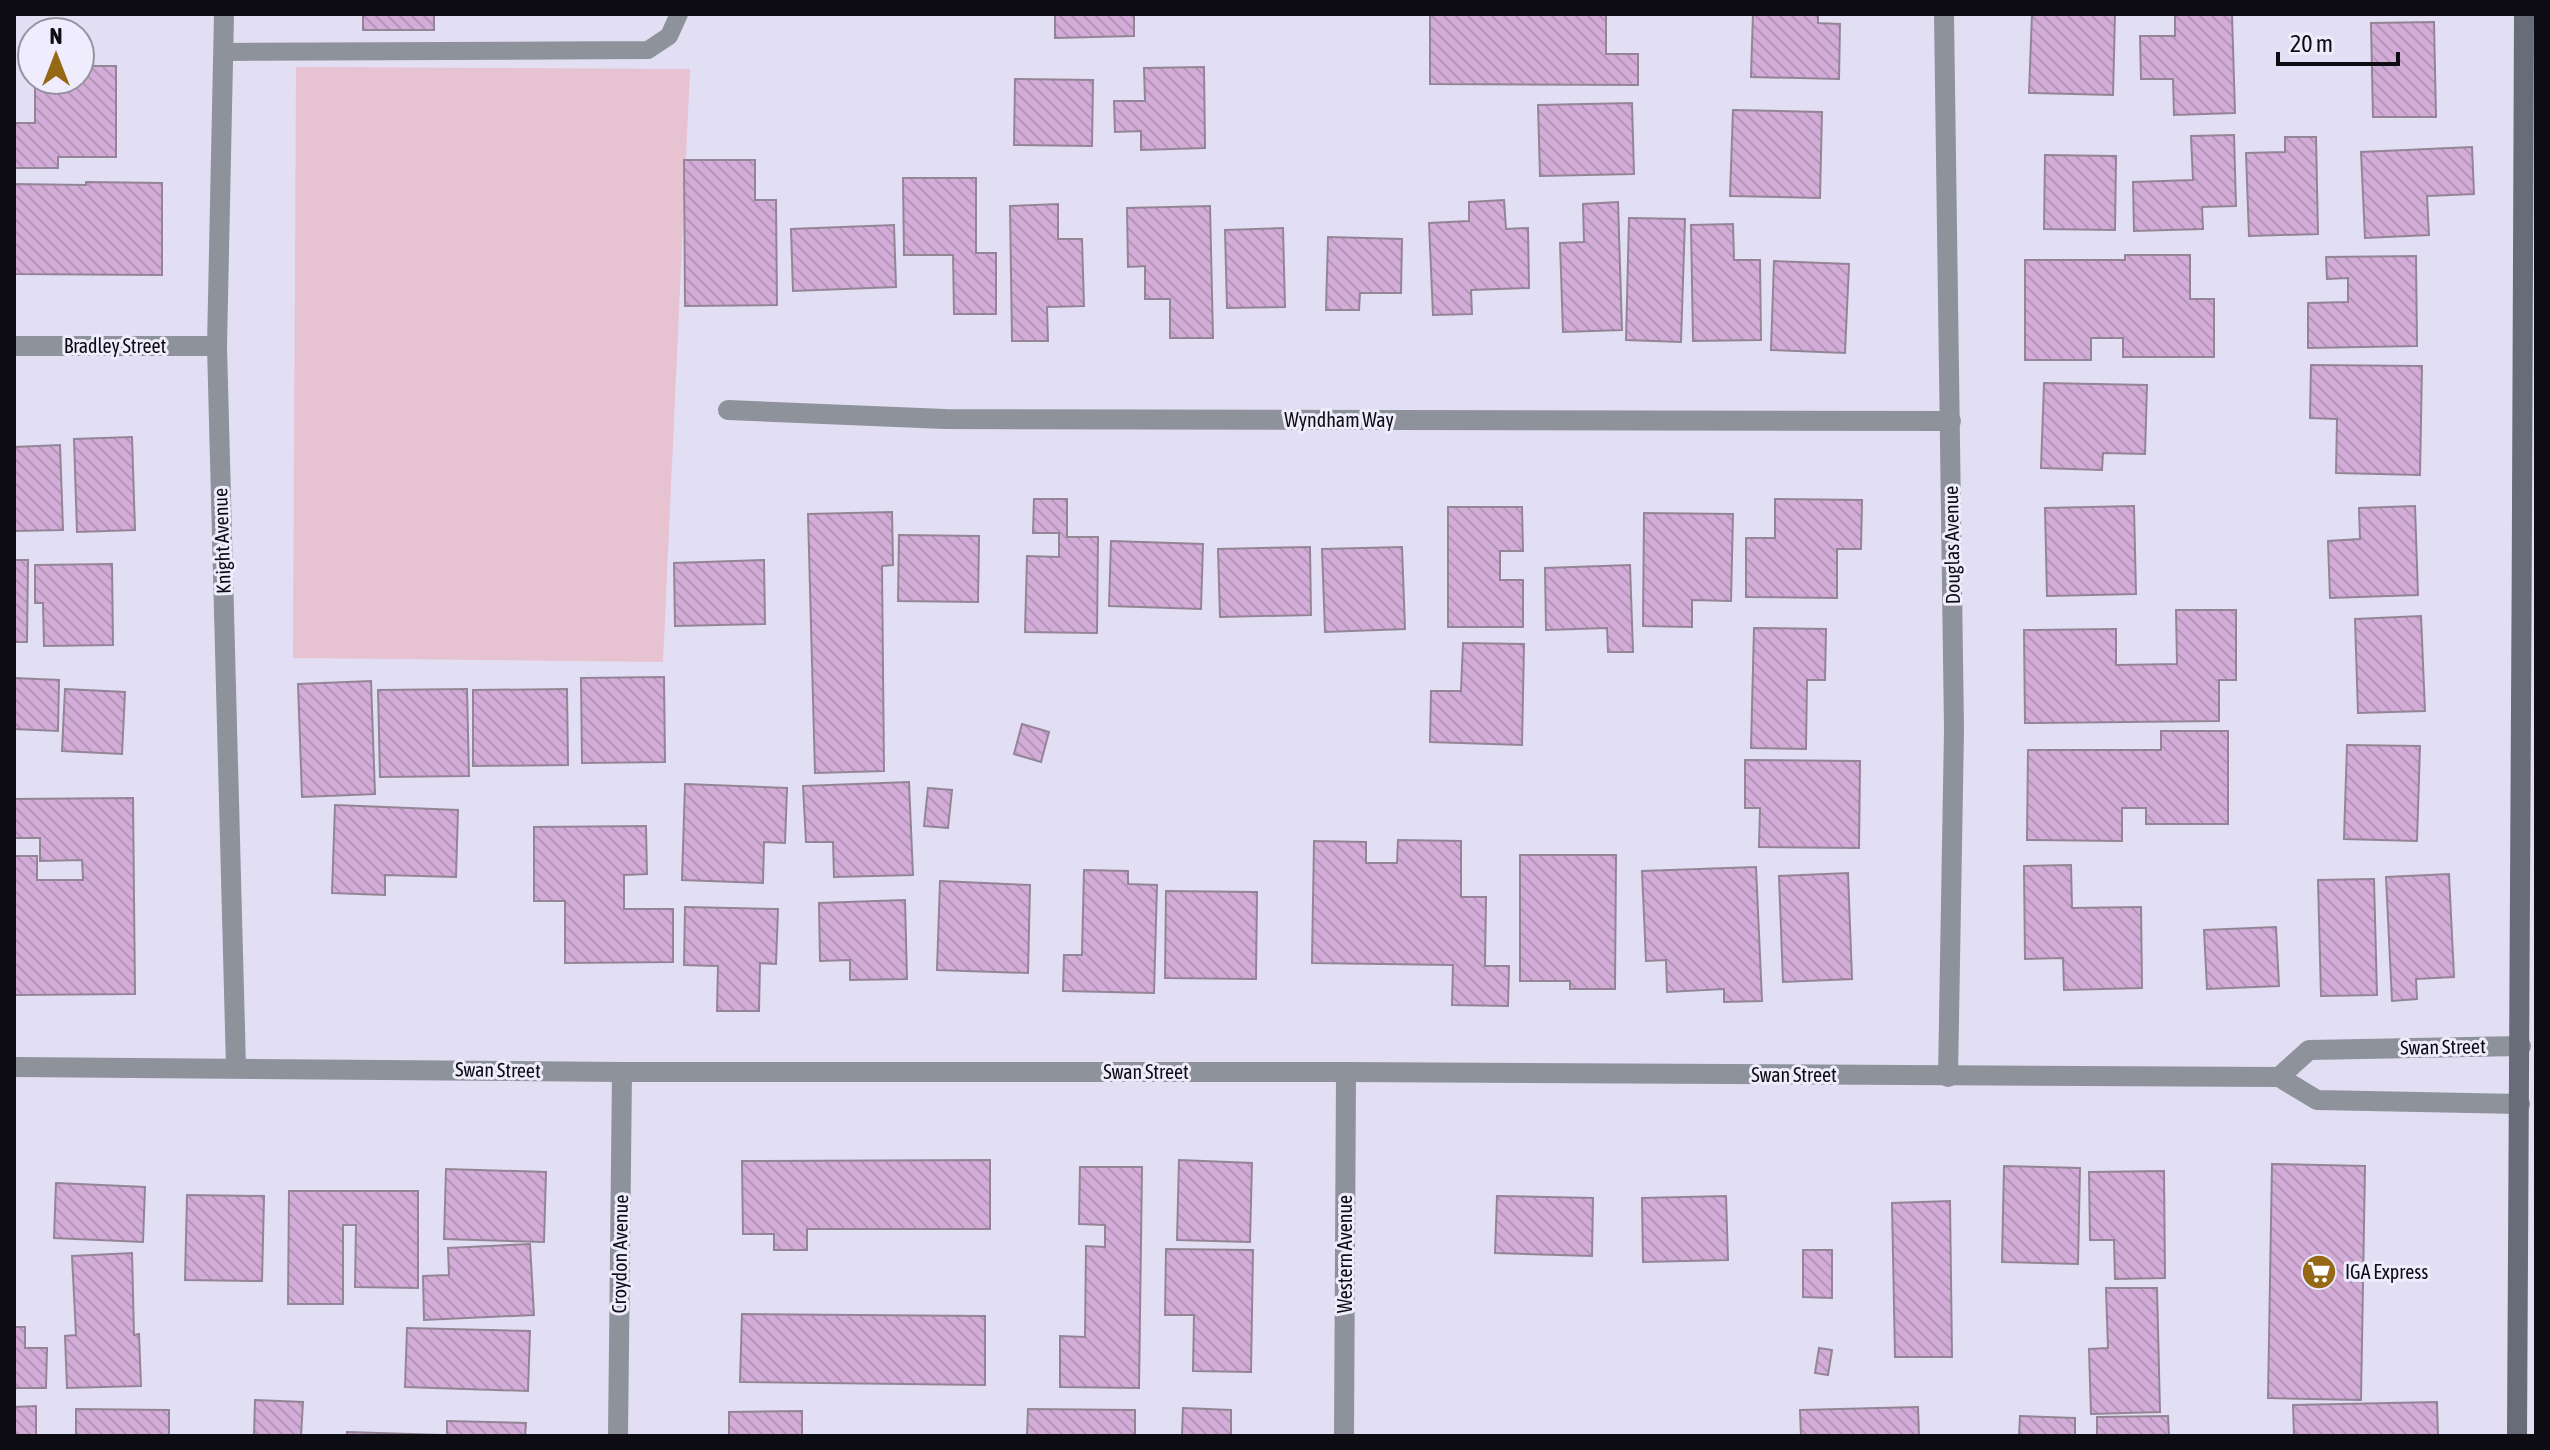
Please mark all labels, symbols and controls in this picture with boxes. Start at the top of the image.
north arrow [16,16,96,96]
scale bar [2278,16,2398,66]
text: N [50,23,62,49]
text: 20 m [2290,30,2333,57]
street label: Bradley Street [64,334,167,357]
street label: Wyndham Way [1284,408,1394,431]
street label: Douglas Avenue [1939,486,1964,605]
street label: Knight Avenue [208,488,235,595]
street label: Swan Street [2400,1034,2486,1059]
street label: Swan Street [455,1057,541,1082]
street label: Swan Street [1103,1060,1189,1083]
street label: Swan Street [1751,1063,1837,1086]
street label: Croydon Avenue [607,1194,632,1314]
street label: Western Avenue [1333,1195,1356,1313]
supermarket icon: IGA Express [2300,1253,2338,1291]
place label: IGA Express [2345,1260,2428,1283]

